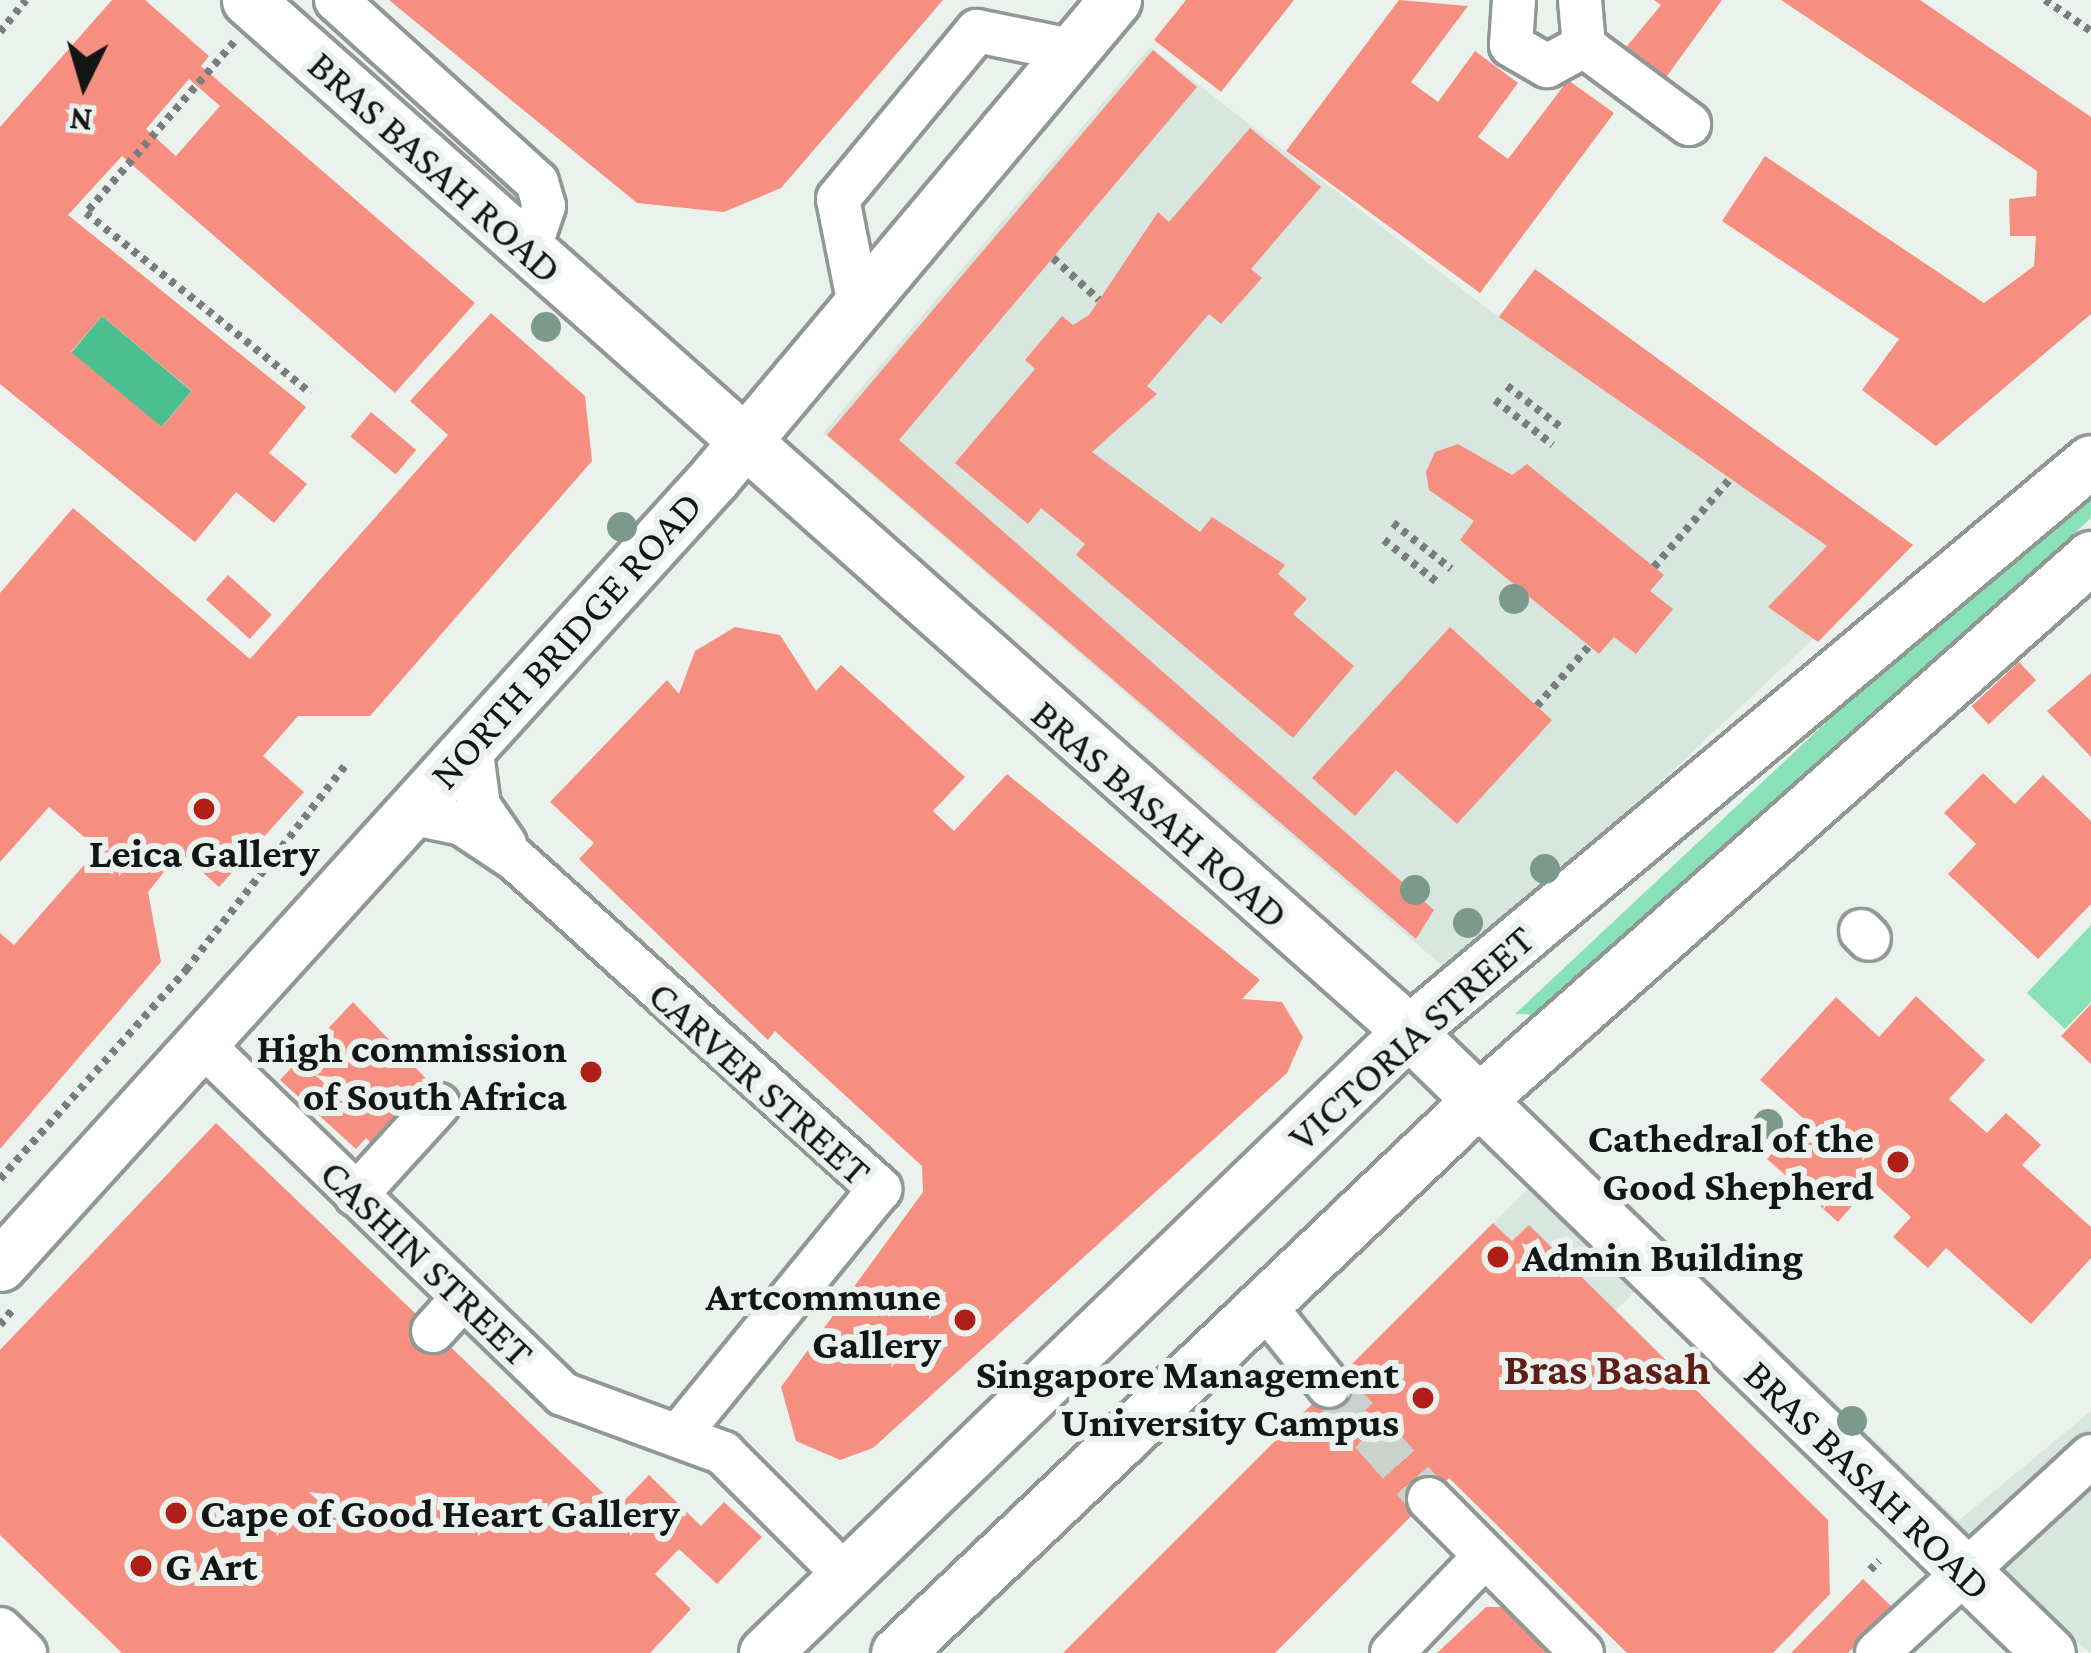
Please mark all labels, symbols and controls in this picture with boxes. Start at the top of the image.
north arrow [24,24,144,144]
street label: BRAS BASAH ROAD [298,40,572,294]
text: N [68,101,94,140]
street label: NORTH BRIDGE ROAD [419,481,713,799]
street label: BRAS BASAH ROAD [1021,689,1299,939]
marker: Leica Gallery [191,796,217,822]
place label: Leica Gallery [89,828,319,878]
street label: VICTORIA STREET [1278,914,1544,1162]
street label: CARVER STREET [638,970,882,1196]
place label: High commission of South Africa [256,1023,567,1122]
marker: High commission of South Africa [578,1059,604,1085]
place label: Cathedral of the Good Shepherd [1588,1113,1874,1212]
street label: CASHIN STREET [310,1148,544,1378]
marker: Cathedral of the Good Shepherd [1885,1149,1911,1175]
place label: Admin Building [1522,1232,1803,1282]
marker: Admin Building [1485,1244,1511,1270]
place label: Artcommune Gallery [705,1271,941,1370]
marker: Artcommune Gallery [952,1307,978,1333]
district label: Bras Basah [1504,1343,1710,1397]
place label: Singapore Management University Campus [975,1349,1399,1448]
street label: BRAS BASAH ROAD [1734,1349,2002,1611]
marker: Singapore Management University Campus [1410,1385,1436,1411]
place label: Cape of Good Heart Gallery [200,1488,680,1538]
marker: Cape of Good Heart Gallery [163,1500,189,1526]
place label: G Art [165,1541,257,1591]
marker: G Art [128,1553,154,1579]

